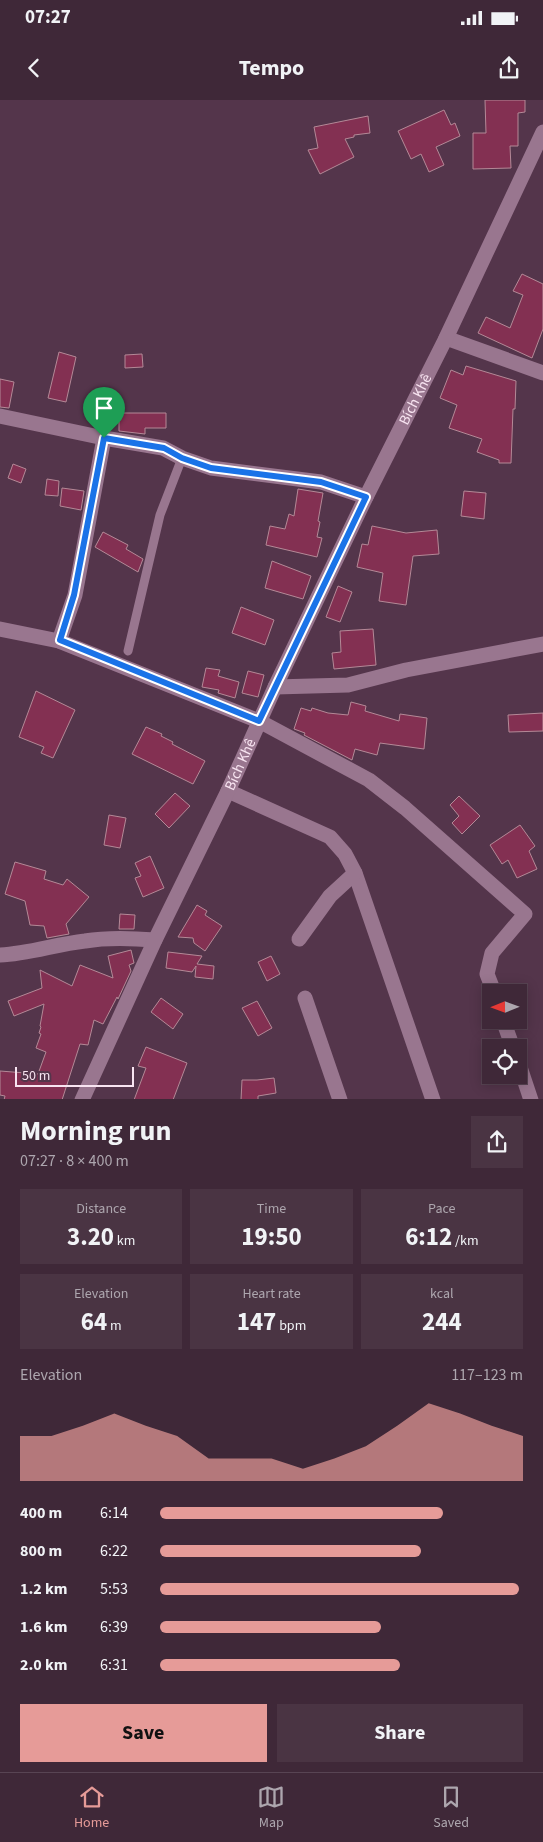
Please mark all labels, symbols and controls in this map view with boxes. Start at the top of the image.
text: 07:27 [25,4,71,31]
text: Tempo [239,52,304,84]
icon: back [20,54,48,82]
icon: share [495,54,523,82]
street label: Bích Khê [394,370,437,429]
pin [83,387,125,438]
icon: arrive [90,394,118,422]
street label: Bích Khê [220,735,261,794]
north arrow [482,984,528,1029]
map controls [482,984,527,1084]
button: locate [482,1039,527,1084]
scale bar [15,1064,134,1088]
text: 50 m [22,1066,50,1086]
text: Morning run [20,1111,171,1151]
button: share [471,1116,523,1168]
text: 07:27 · 8 × 400 m [20,1150,129,1172]
text: Distance [76,1199,126,1219]
text: Time [257,1199,286,1219]
text: Pace [428,1199,456,1219]
text: 3.20 [67,1219,114,1255]
text: 19:50 [241,1219,302,1255]
text: 6:12 [405,1219,452,1255]
text: km [114,1231,135,1251]
text: /km [452,1231,479,1251]
text: Elevation [74,1284,128,1304]
text: Heart rate [242,1284,301,1304]
text: kcal [430,1284,454,1304]
text: 64 [81,1304,107,1340]
text: 147 [237,1304,276,1340]
text: 244 [422,1304,462,1340]
text: m [107,1316,122,1336]
text: bpm [276,1316,306,1336]
text: Elevation [20,1364,82,1386]
text: 117–123 m [451,1364,523,1386]
text: 400 m [20,1502,62,1524]
text: 6:14 [100,1502,128,1524]
text: 800 m [20,1540,62,1562]
text: 6:22 [100,1540,128,1562]
text: 1.2 km [20,1578,67,1600]
text: 5:53 [100,1578,128,1600]
text: 1.6 km [20,1616,67,1638]
text: 6:39 [100,1616,128,1638]
text: 2.0 km [20,1654,67,1676]
text: 6:31 [100,1654,128,1676]
button: Save [20,1704,267,1762]
button: Share [277,1704,523,1762]
tab: Home [74,1783,109,1833]
tab: Map [257,1783,285,1833]
tab: Saved [433,1783,469,1833]

